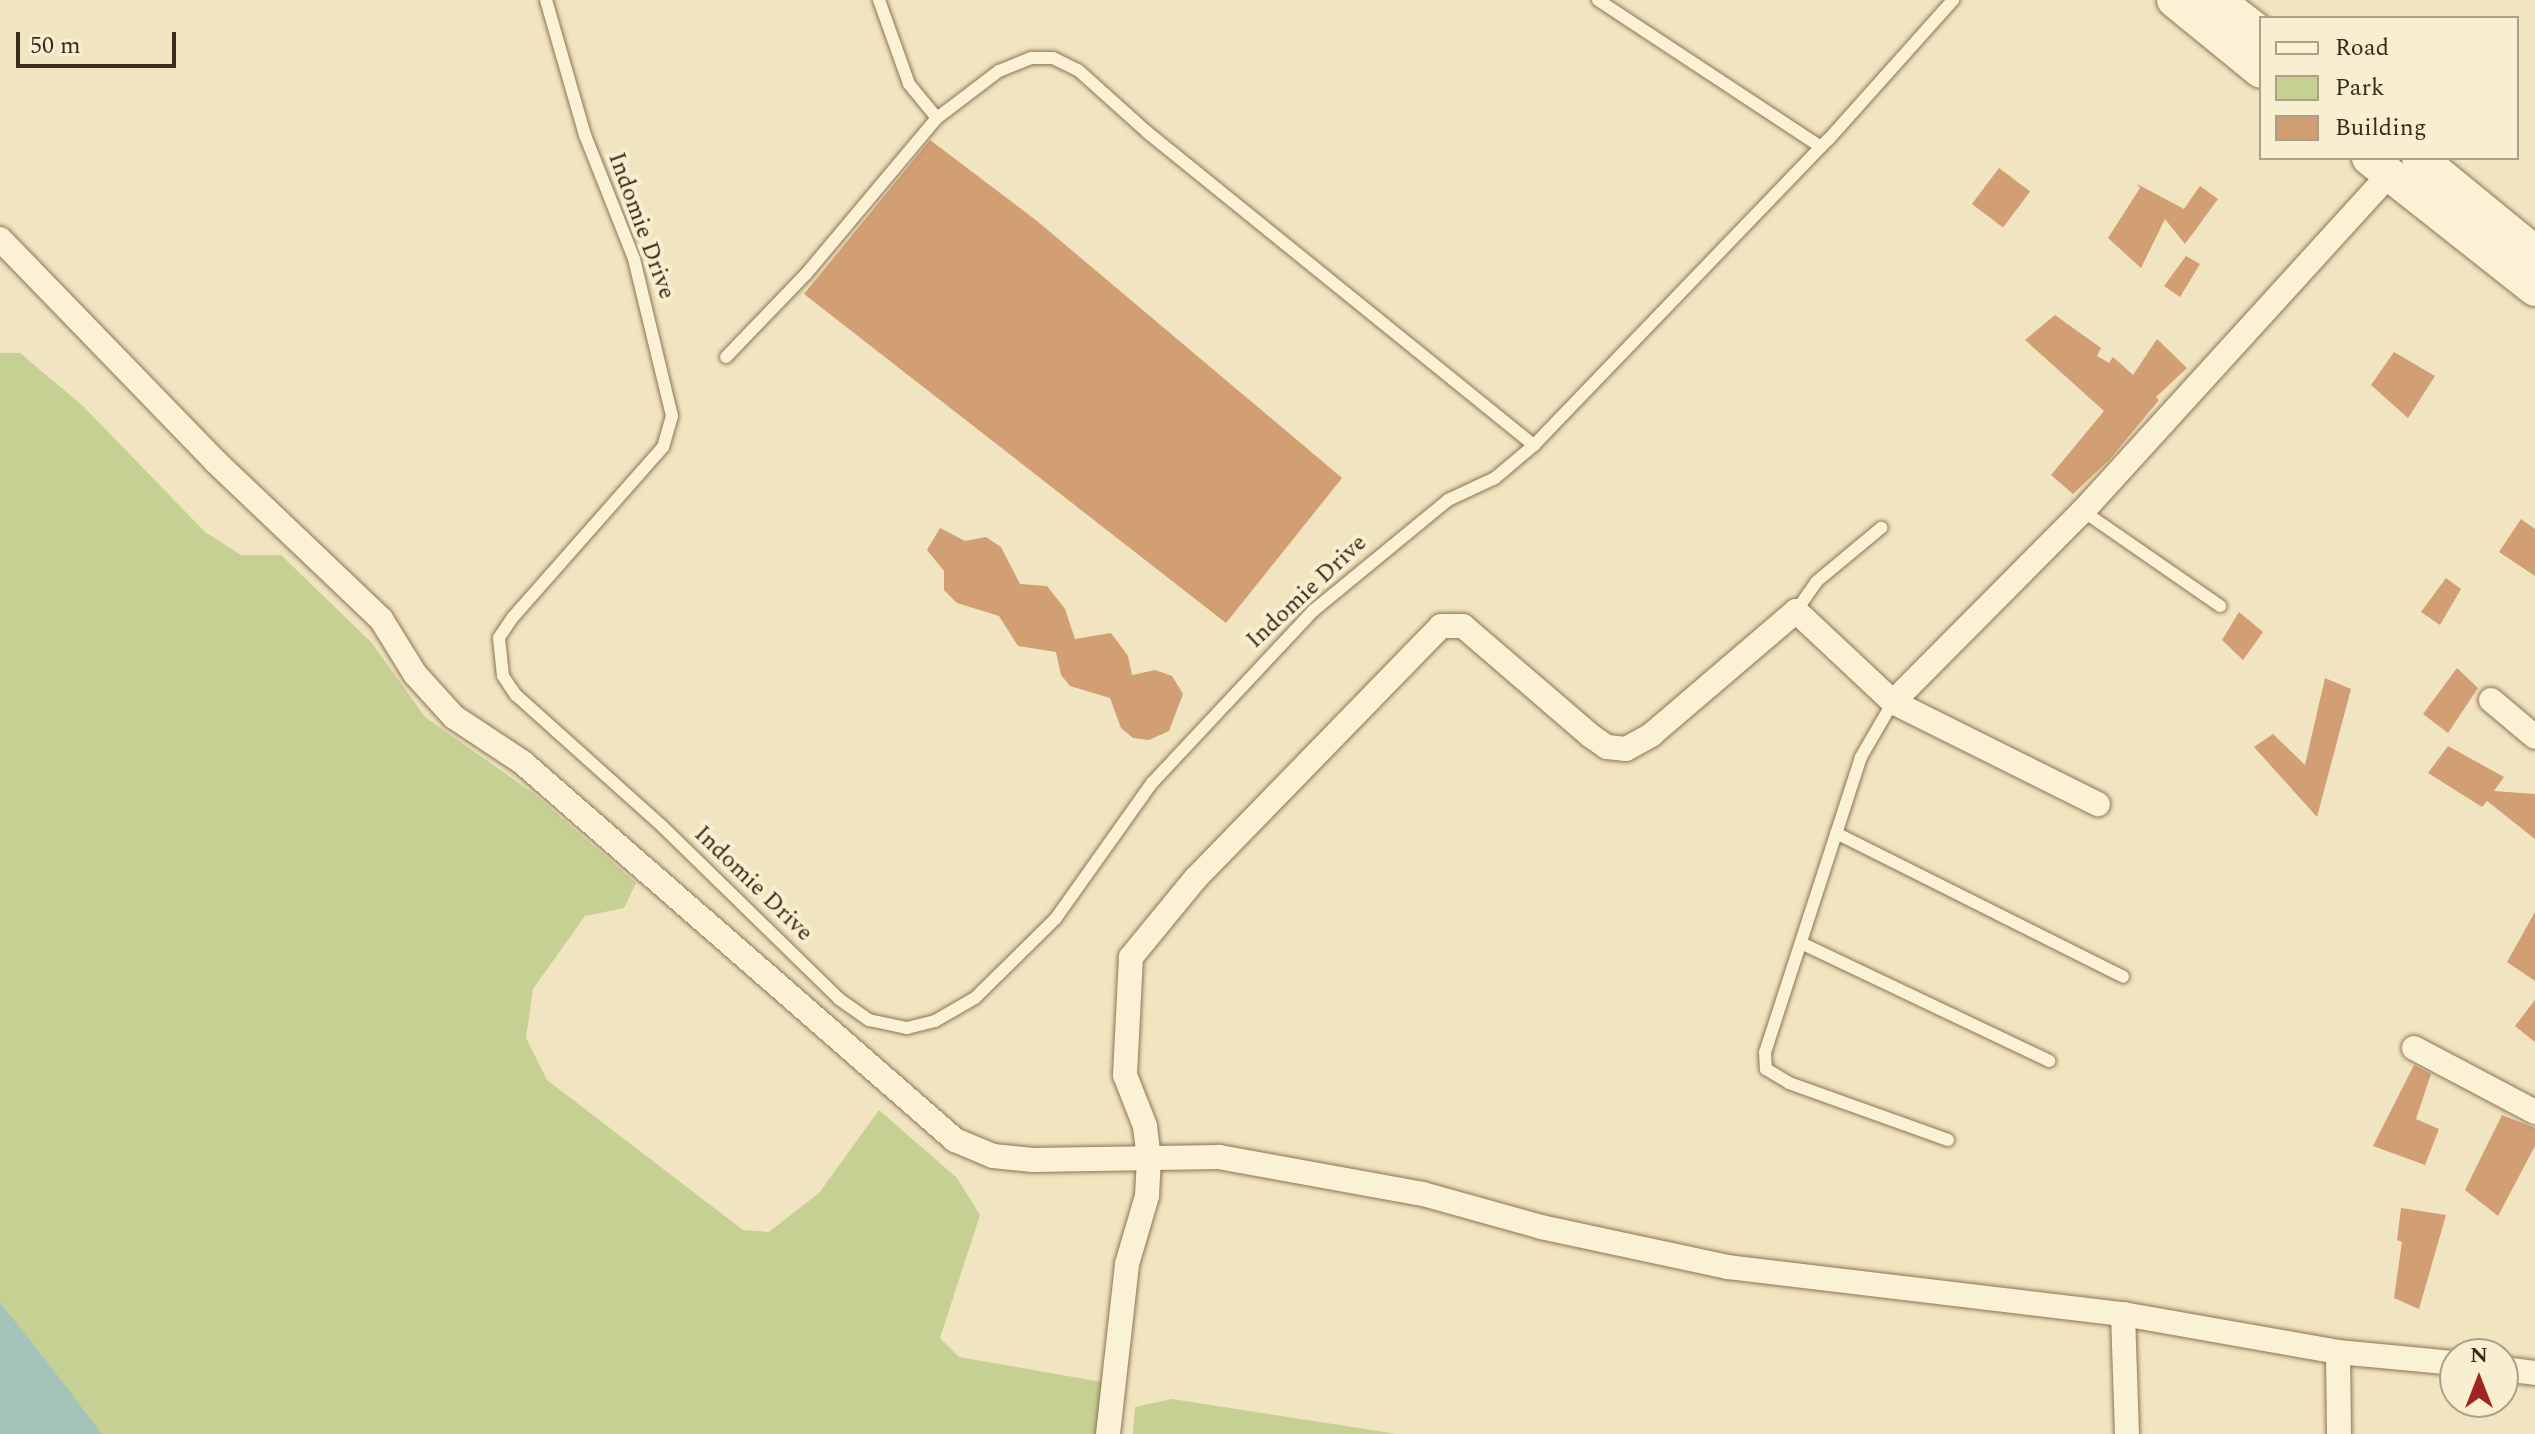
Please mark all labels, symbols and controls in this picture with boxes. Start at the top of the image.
scale bar [20,16,180,66]
legend [2259,16,2519,160]
text: 50 m [30,28,81,64]
text: Road [2335,30,2389,66]
text: Park [2335,70,2385,106]
text: Building [2335,110,2427,146]
street label: Indomie Drive [601,149,681,303]
street label: Indomie Drive [1241,529,1373,655]
street label: Indomie Drive [688,820,818,948]
north arrow [2439,1338,2519,1418]
text: N [2470,1339,2488,1372]

